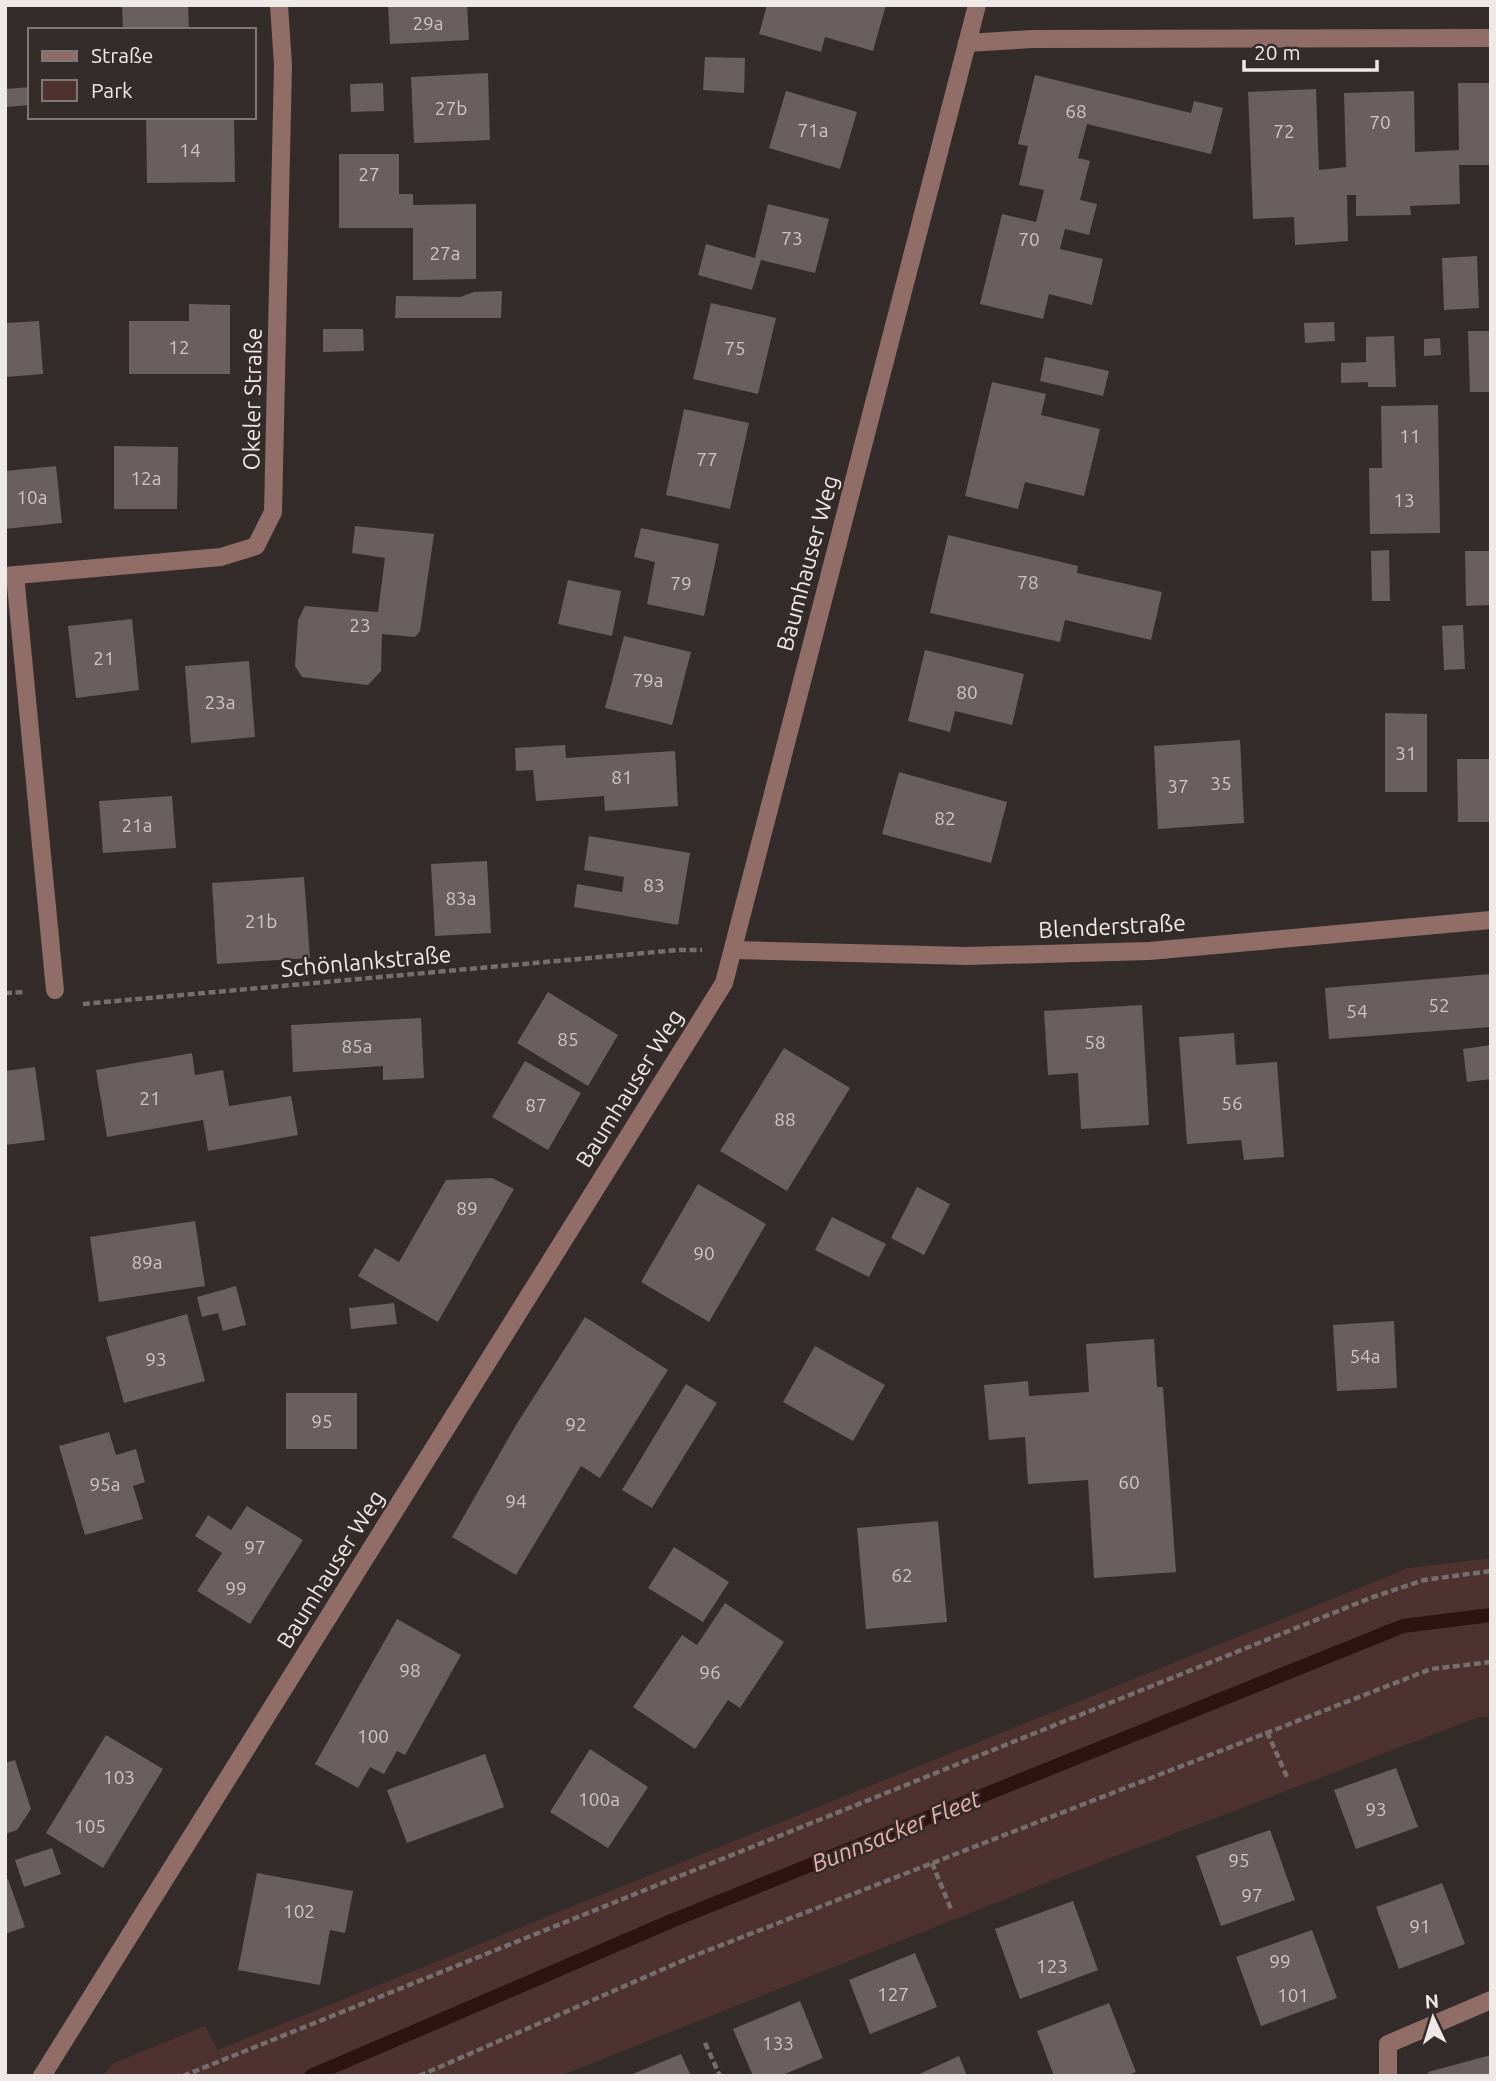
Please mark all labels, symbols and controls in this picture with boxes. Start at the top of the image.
house number: 29a [412,12,444,34]
legend [28,28,256,119]
scale bar [1244,28,1377,72]
text: 20 m [1254,40,1301,64]
text: Straße [91,43,153,67]
text: Park [91,78,133,102]
house number: 27b [435,97,467,119]
house number: 68 [1065,100,1087,122]
house number: 70 [1369,111,1391,133]
house number: 71a [797,119,829,141]
house number: 72 [1273,120,1295,142]
house number: 14 [179,139,201,161]
house number: 27 [358,163,380,185]
house number: 73 [781,227,803,249]
house number: 70 [1018,228,1040,250]
house number: 27a [429,242,461,264]
street label: Okeler Straße [238,327,266,471]
house number: 12 [168,336,190,358]
house number: 75 [724,337,746,359]
house number: 11 [1399,425,1421,447]
house number: 77 [696,448,718,470]
house number: 12a [130,467,162,489]
street label: Baumhauser Weg [772,472,842,654]
house number: 10a [16,486,48,508]
house number: 13 [1393,489,1415,511]
house number: 78 [1017,571,1039,593]
house number: 79 [670,572,692,594]
house number: 23 [349,614,371,636]
house number: 21 [93,647,115,669]
house number: 79a [632,669,664,691]
house number: 80 [956,681,978,703]
house number: 23a [204,691,236,713]
house number: 31 [1395,742,1417,764]
house number: 81 [611,766,633,788]
house number: 35 [1210,772,1232,794]
house number: 37 [1167,775,1189,797]
house number: 82 [934,807,956,829]
house number: 21a [121,814,153,836]
house number: 83 [643,874,665,896]
house number: 83a [445,887,477,909]
house number: 21b [245,910,277,932]
street label: Blenderstraße [1038,910,1186,942]
street label: Schönlankstraße [280,941,452,981]
house number: 52 [1428,994,1450,1016]
house number: 54 [1346,1000,1368,1022]
street label: Baumhauser Weg [570,1005,688,1171]
house number: 85 [557,1028,579,1050]
house number: 58 [1084,1031,1106,1053]
house number: 85a [341,1035,373,1057]
house number: 21 [139,1087,161,1109]
house number: 56 [1221,1092,1243,1114]
house number: 87 [525,1094,547,1116]
house number: 88 [774,1108,796,1130]
house number: 89 [456,1197,478,1219]
house number: 90 [693,1242,715,1264]
house number: 89a [131,1251,163,1273]
house number: 54a [1349,1345,1381,1367]
house number: 93 [145,1348,167,1370]
house number: 95 [311,1410,333,1432]
house number: 92 [565,1413,587,1435]
house number: 60 [1118,1471,1140,1493]
house number: 95a [89,1473,121,1495]
street label: Baumhauser Weg [271,1486,389,1652]
house number: 94 [505,1490,527,1512]
house number: 97 [244,1536,266,1558]
house number: 62 [891,1564,913,1586]
house number: 99 [225,1577,247,1599]
house number: 98 [399,1659,421,1681]
house number: 96 [699,1661,721,1683]
house number: 100 [357,1725,389,1747]
house number: 103 [103,1766,135,1788]
water label: Bunnsacker Fleet [807,1785,985,1877]
house number: 100a [578,1788,620,1810]
house number: 93 [1365,1798,1387,1820]
house number: 105 [74,1815,106,1837]
house number: 95 [1228,1849,1250,1871]
house number: 97 [1241,1884,1263,1906]
house number: 102 [283,1900,315,1922]
house number: 91 [1409,1915,1431,1937]
house number: 99 [1269,1950,1291,1972]
house number: 123 [1036,1955,1068,1977]
house number: 127 [877,1983,909,2005]
north arrow [1398,1983,1468,2053]
house number: 101 [1277,1984,1309,2006]
text: N [1424,1990,1440,2013]
house number: 133 [762,2032,794,2054]

